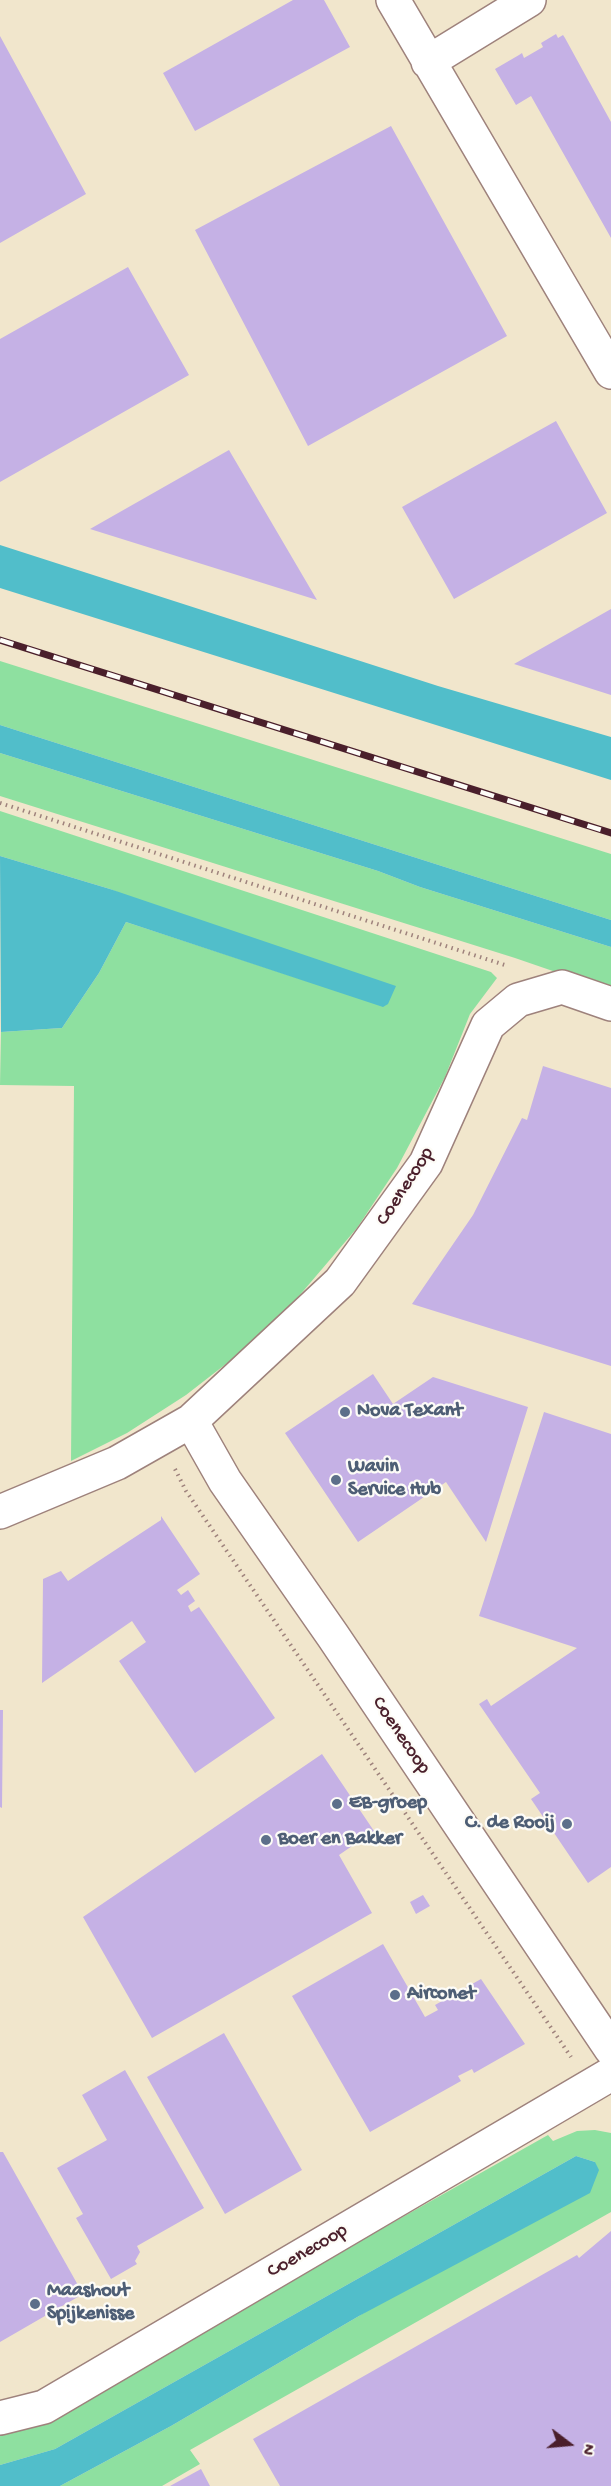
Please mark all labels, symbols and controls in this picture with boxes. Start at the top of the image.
street label: Coenecoop [372,1143,440,1231]
place label: Nova Texant [357,1400,462,1424]
marker: Nova Texant [338,1405,352,1419]
place label: Wavin Service Hub [348,1456,441,1503]
marker: Wavin Service Hub [329,1473,343,1487]
street label: Coenecoop [365,1692,435,1780]
place label: EB-groep [349,1792,427,1816]
marker: EB-groep [330,1797,344,1811]
place label: C. de Rooij [465,1812,555,1836]
marker: C. de Rooij [560,1817,574,1831]
place label: Boer en Bakker [278,1828,402,1852]
marker: Boer en Bakker [259,1833,273,1847]
place label: Airconet [407,1983,475,2007]
marker: Airconet [388,1988,402,2002]
street label: Coenecoop [264,2219,352,2285]
place label: Maashout Spijkenisse [47,2280,134,2327]
marker: Maashout Spijkenisse [28,2297,42,2311]
north arrow [539,2414,599,2474]
text: N [576,2441,597,2457]

